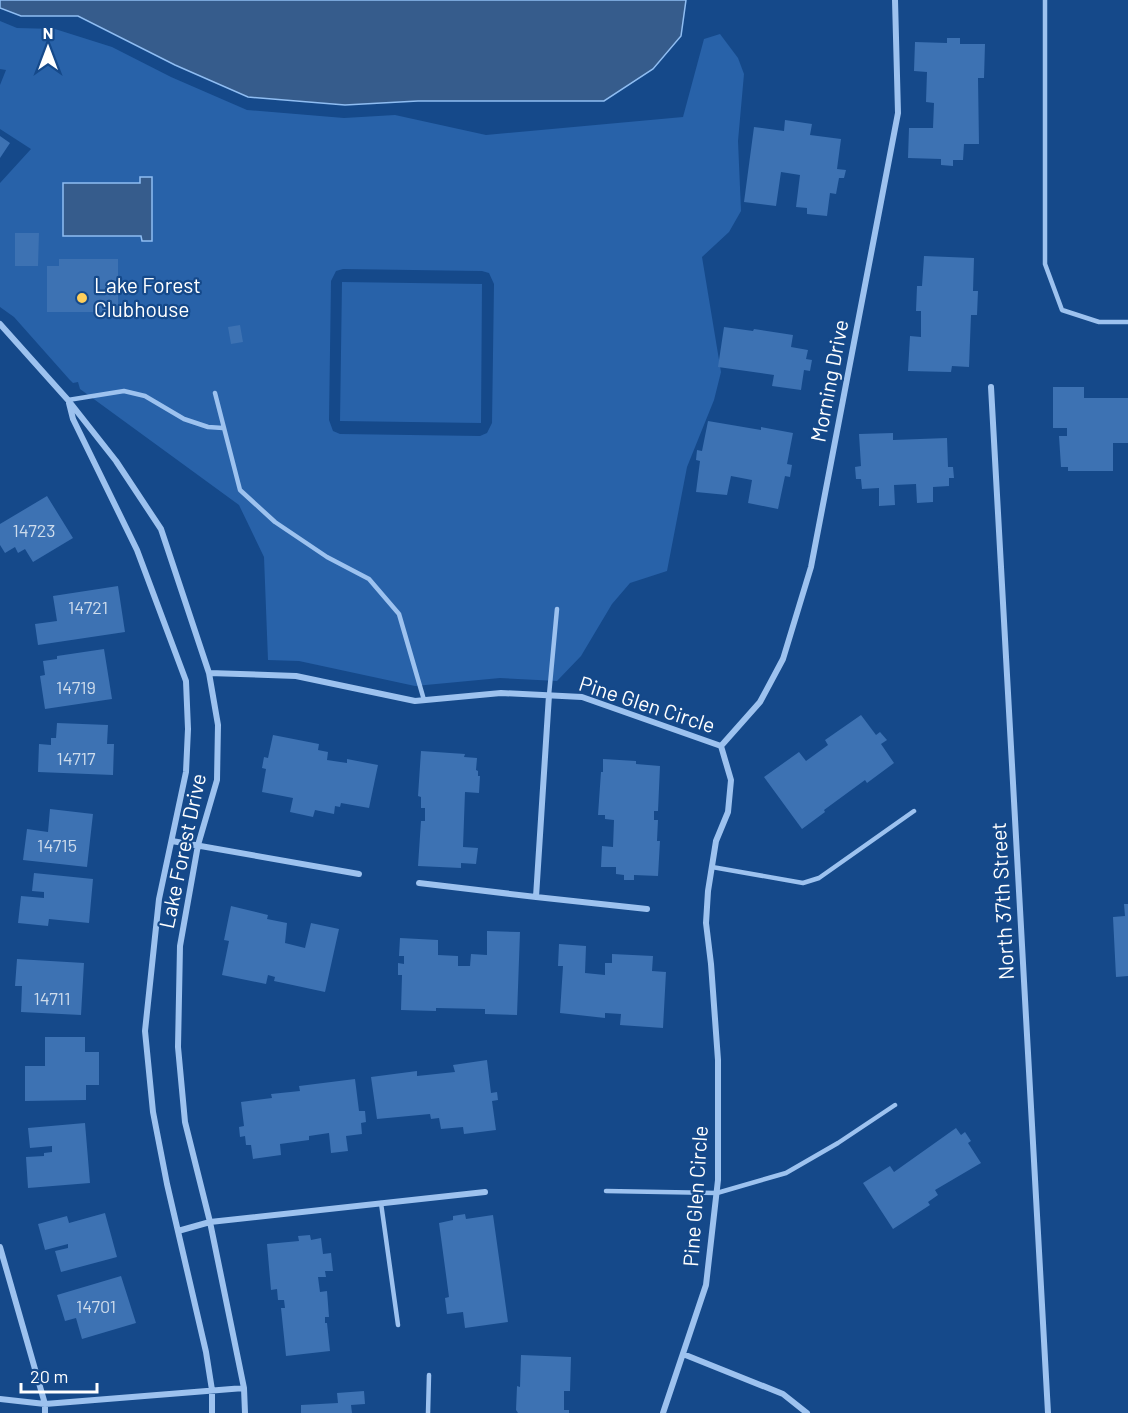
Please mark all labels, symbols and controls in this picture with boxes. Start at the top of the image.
north arrow [18,18,78,78]
text: N [43,23,53,42]
place label: Lake Forest Clubhouse [94,272,201,321]
marker: Lake Forest Clubhouse [75,291,89,305]
street label: Morning Drive [804,317,853,444]
house number: 14723 [12,519,56,541]
house number: 14721 [68,596,108,618]
street label: Pine Glen Circle [576,670,719,737]
house number: 14719 [56,676,96,698]
house number: 14717 [56,747,96,769]
street label: Lake Forest Drive [153,771,210,931]
street label: North 37th Street [985,822,1018,981]
house number: 14715 [37,834,77,856]
house number: 14711 [34,987,70,1009]
street label: Pine Glen Circle [677,1125,712,1267]
house number: 14701 [76,1295,116,1317]
scale bar [21,1356,98,1394]
text: 20 m [30,1365,68,1387]

